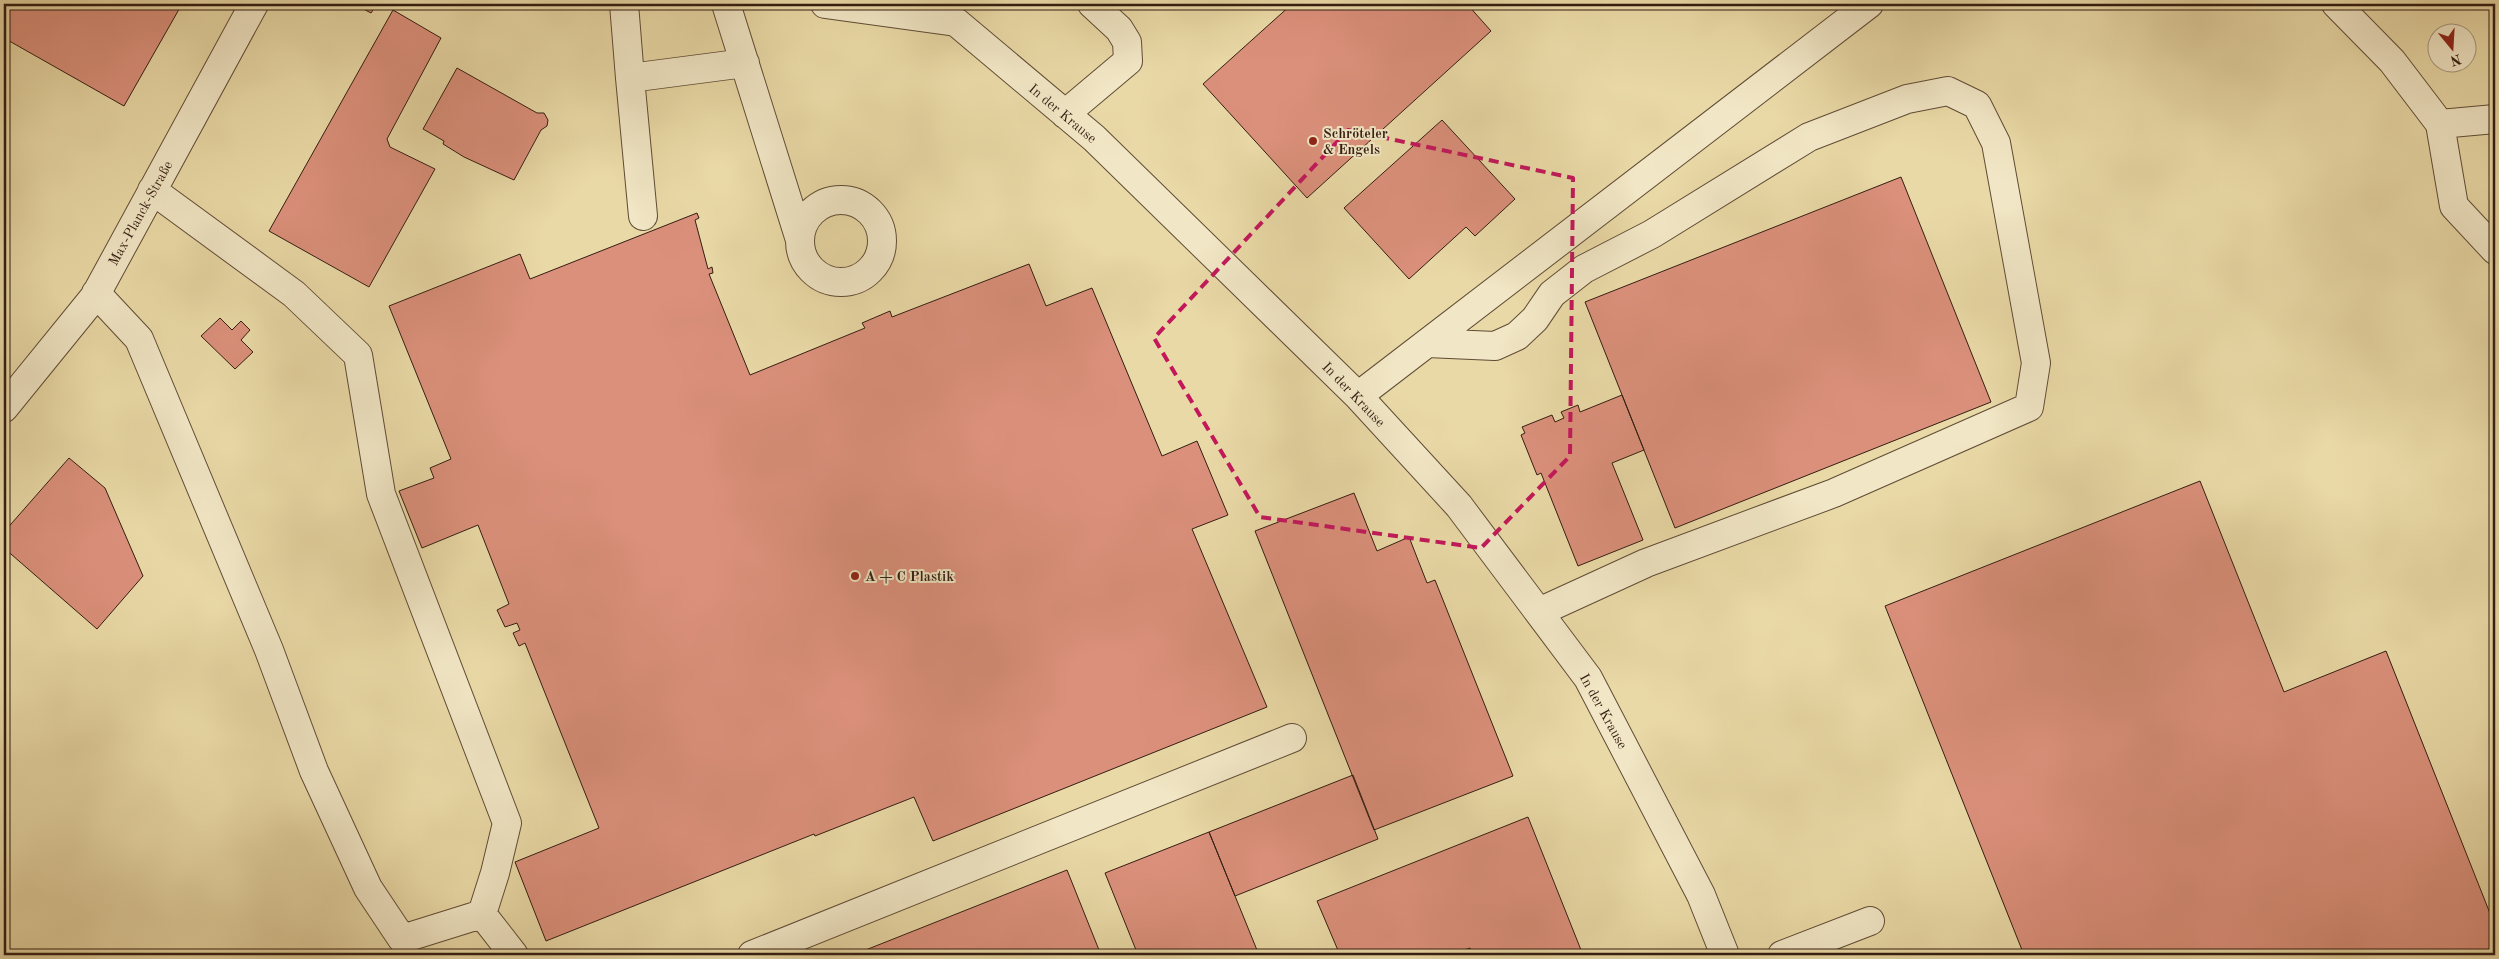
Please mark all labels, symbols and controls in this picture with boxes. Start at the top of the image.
north arrow [2426,22,2476,72]
text: N [2448,51,2463,68]
street label: In der Krause [1026,82,1099,146]
place label: Schröteler & Engels [1323,127,1388,157]
marker: Schröteler & Engels [1307,135,1319,147]
street label: Max-Planck-Straße [106,159,175,268]
street label: In der Krause [1319,360,1387,430]
marker: A + C Plastik [849,570,861,582]
place label: A + C Plastik [865,570,954,584]
street label: In der Krause [1577,672,1630,751]

